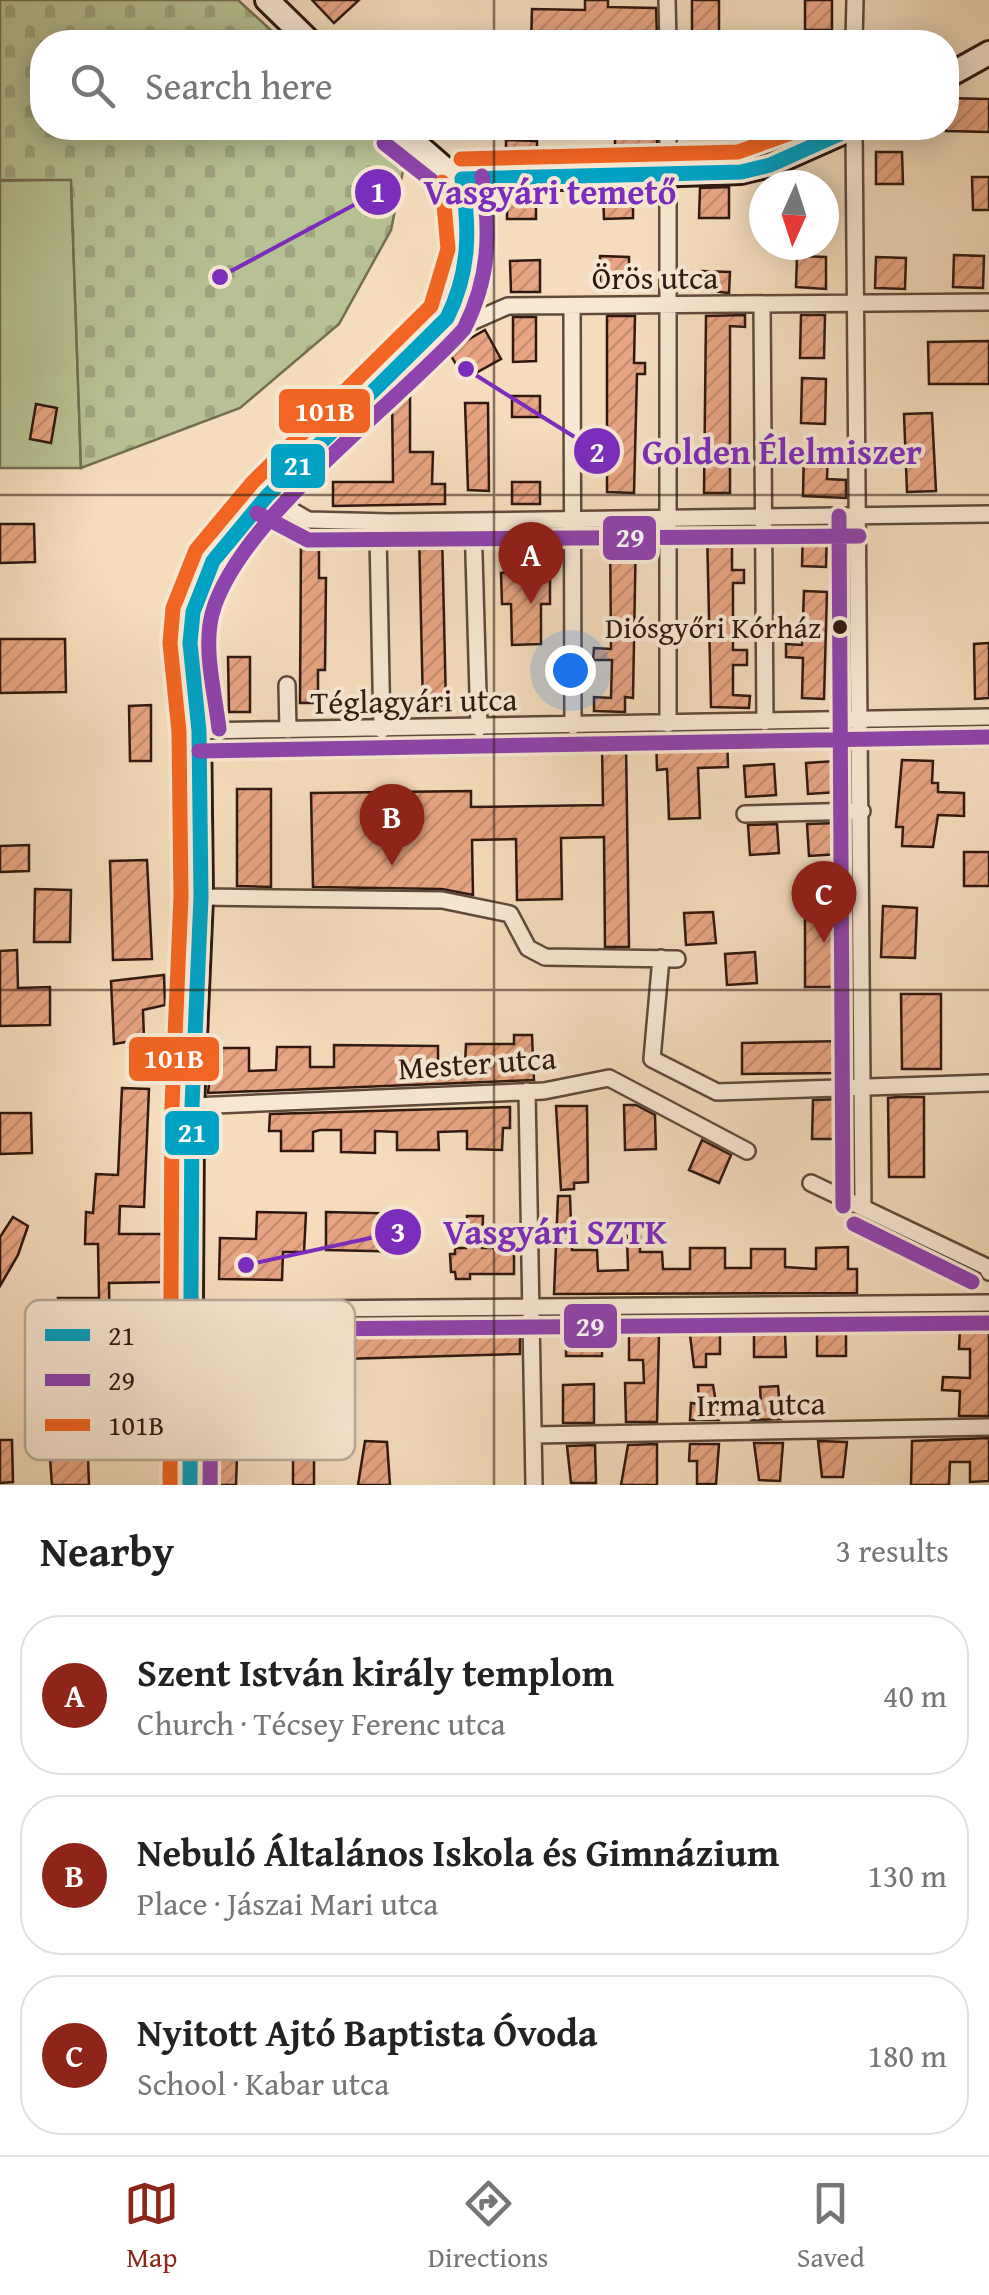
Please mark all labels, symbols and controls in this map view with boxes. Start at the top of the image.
search box [30,30,959,140]
text: Search here [145,57,333,113]
icon: search [65,58,120,113]
callout: Vasgyári temető [353,159,696,224]
text: Vasgyári temető [424,166,676,217]
text: 1 [370,169,386,213]
north arrow [749,170,839,260]
street label: Örös utca [592,254,718,301]
line badge: 101B [277,387,372,435]
text: 101B [295,390,355,431]
callout: Golden Élelmiszer [572,419,941,484]
text: Golden Élelmiszer [642,426,922,477]
text: 2 [589,429,605,473]
line badge: 21 [269,442,327,490]
text: 21 [283,444,313,485]
line badge: 29 [601,514,658,562]
text: 29 [615,516,645,557]
pin: A [498,522,564,604]
place label: Diósgyőri Kórház [605,605,821,649]
marker: Diósgyőri Kórház [830,617,850,637]
your location [545,645,596,696]
street label: Téglagyári utca [310,675,518,726]
pin: B [360,784,424,866]
pin: C [792,860,856,943]
street label: Mester utca [396,1034,558,1091]
line badge: 101B [127,1035,221,1083]
text: 101B [144,1037,204,1078]
line badge: 21 [163,1109,221,1157]
text: 21 [177,1111,207,1152]
callout: Vasgyári SZTK [373,1199,687,1264]
text: Vasgyári SZTK [443,1206,668,1257]
text: 3 [390,1209,406,1253]
legend [25,1300,355,1460]
line badge: 29 [562,1302,619,1350]
text: 29 [575,1305,605,1346]
text: 21 [108,1314,135,1355]
text: 29 [108,1359,135,1400]
street label: Irma utca [696,1379,826,1428]
text: 101B [108,1404,164,1445]
text: Nearby [40,1520,174,1581]
text: 3 results [836,1527,949,1574]
text: Szent István király templom [137,1644,614,1700]
text: A [64,1672,85,1719]
text: 40 m [883,1672,947,1719]
text: Church · Técsey Ferenc utca [137,1700,506,1747]
text: Nebuló Általános Iskola és Gimnázium [137,1824,779,1880]
text: B [65,1852,84,1899]
text: 130 m [868,1852,947,1899]
text: Place · Jászai Mari utca [137,1880,438,1927]
text: Nyitott Ajtó Baptista Óvoda [137,2004,597,2060]
text: C [65,2032,84,2079]
text: 180 m [868,2032,947,2079]
text: School · Kabar utca [137,2060,389,2107]
tab: Map [124,2176,179,2277]
tab: Directions [428,2176,548,2277]
tab: Saved [797,2176,865,2277]

